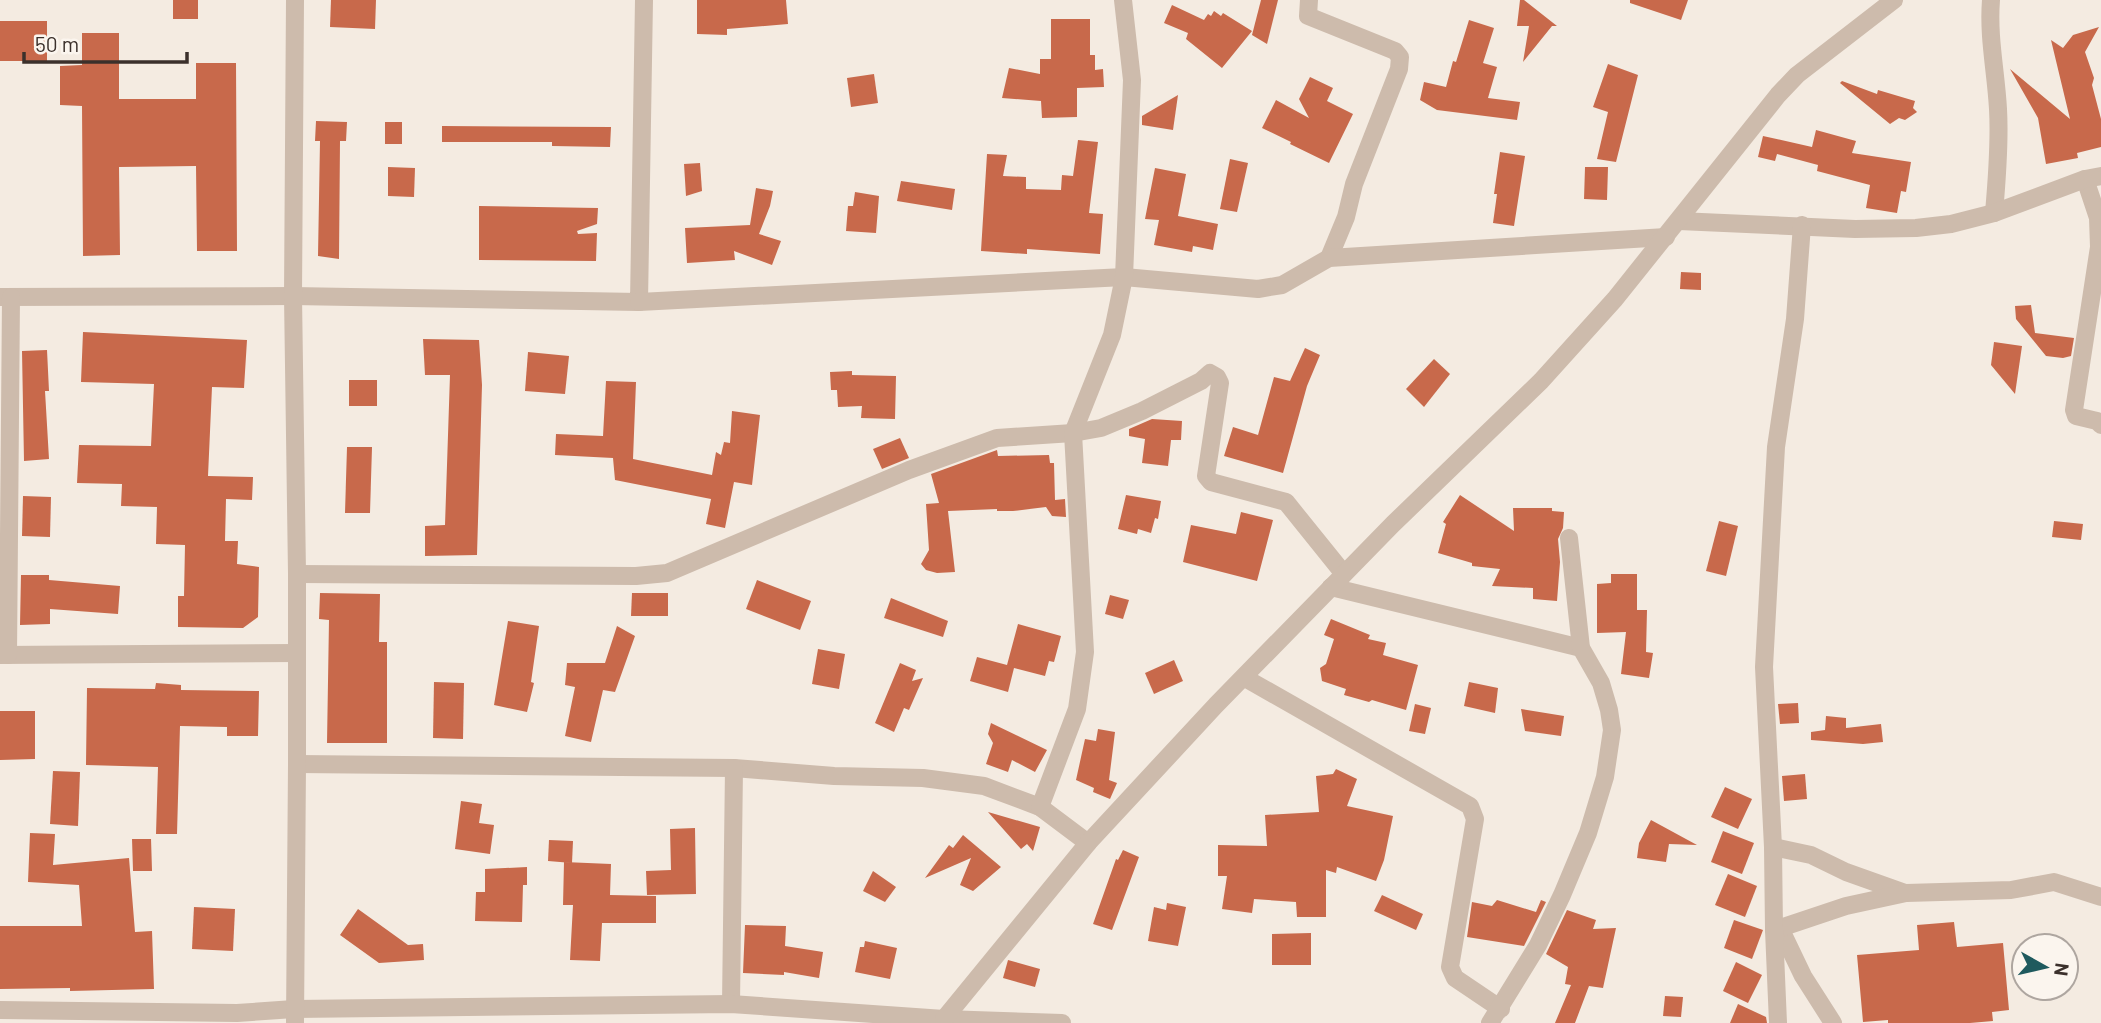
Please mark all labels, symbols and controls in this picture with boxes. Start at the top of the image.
scale bar [24,21,187,65]
text: 50 m [35,31,79,56]
north arrow [2010,932,2080,1002]
text: N [2050,962,2075,977]

